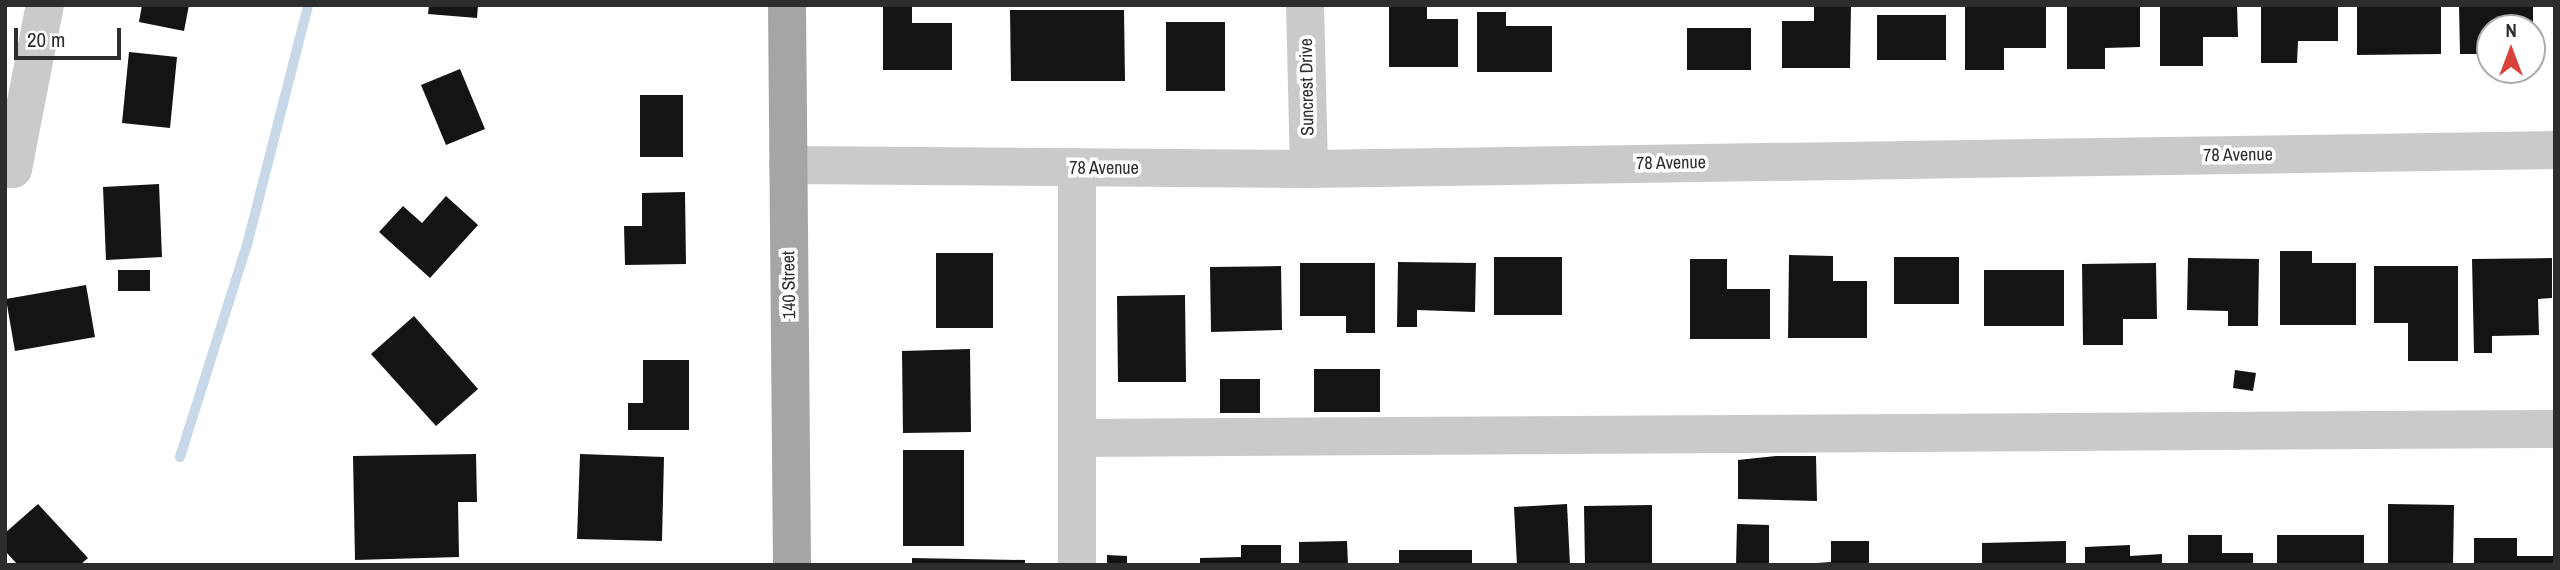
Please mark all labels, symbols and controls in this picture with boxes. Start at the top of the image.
scale bar [18,14,124,58]
north arrow [2476,14,2546,84]
text: N [2505,17,2517,43]
text: 20 m [27,25,65,54]
street label: Suncrest Drive [1295,38,1319,136]
street label: 78 Avenue [2203,144,2273,166]
street label: 78 Avenue [1636,152,1706,174]
street label: 78 Avenue [1069,157,1139,179]
street label: 140 Street [778,251,800,319]

